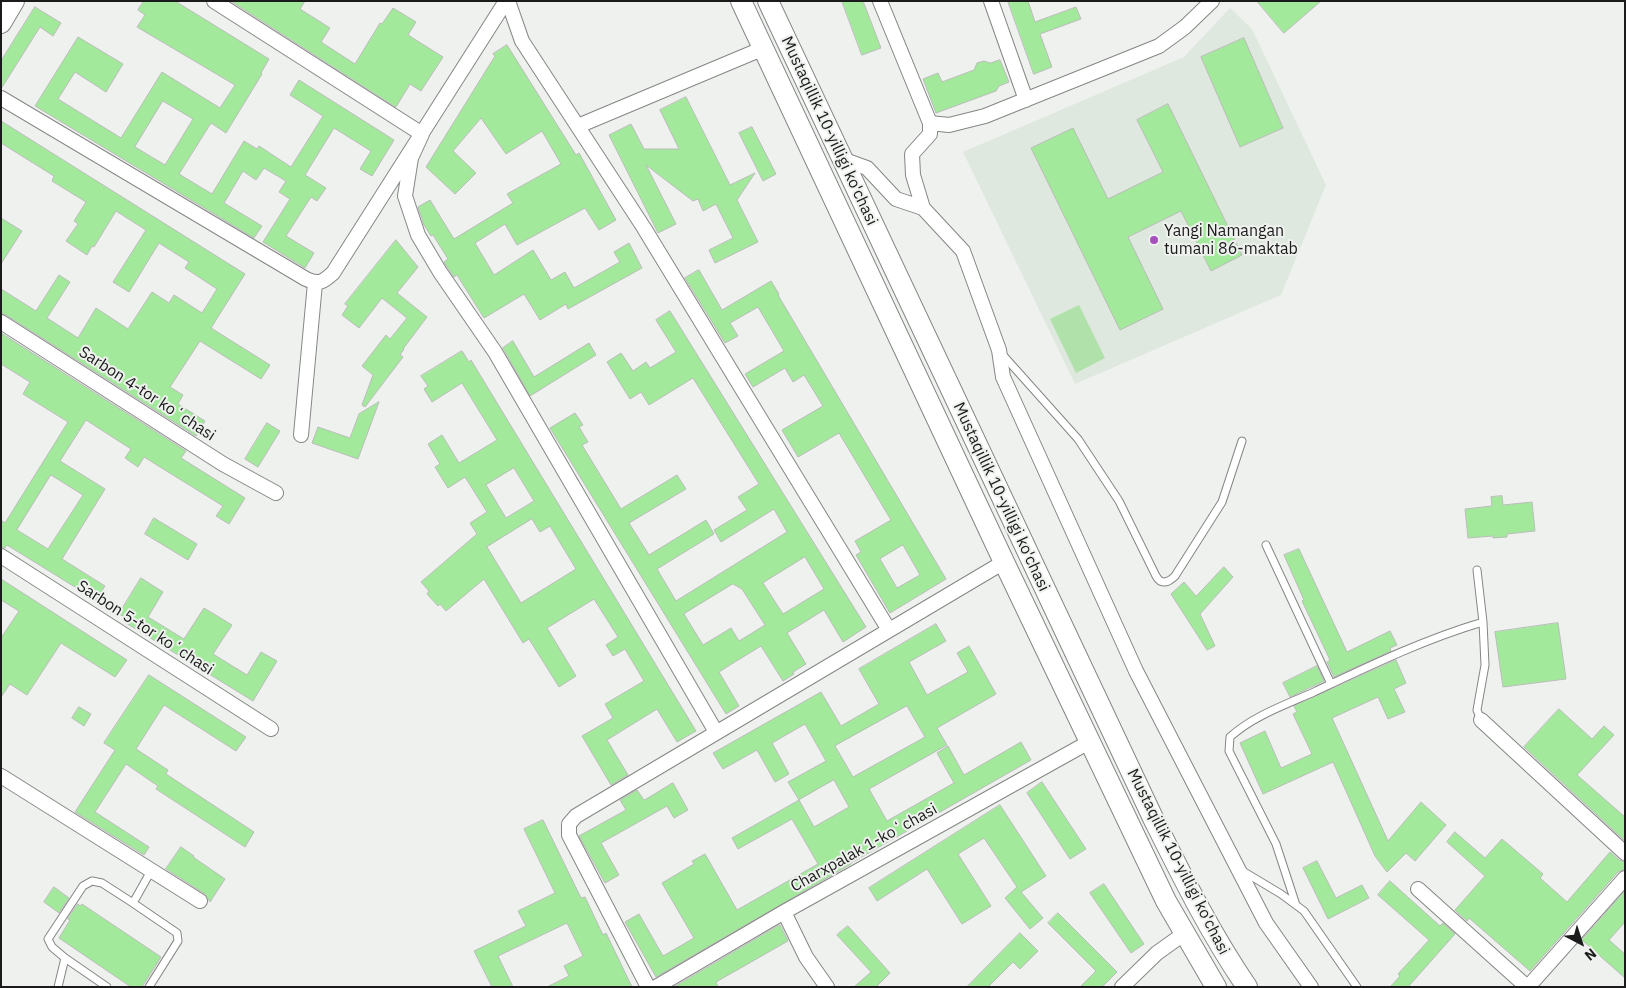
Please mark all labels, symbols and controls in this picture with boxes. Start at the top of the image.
street label: Mustaqillik 10-yilligi ko'chasi [777,34,881,228]
place label: Yangi Namangan tumani 86-maktab [1164,221,1298,259]
marker: Yangi Namangan tumani 86-maktab [1148,234,1160,246]
street label: Sarbon 4-tor koʻchasi [75,343,219,445]
street label: Mustaqillik 10-yilligi ko'chasi [949,400,1053,594]
street label: Sarbon 5-tor koʻchasi [73,577,217,679]
street label: Mustaqillik 10-yilligi ko'chasi [1123,766,1233,958]
street label: Charxpalak 1-koʻchasi [787,800,941,896]
north arrow [1556,918,1606,968]
text: N [1581,944,1600,965]

